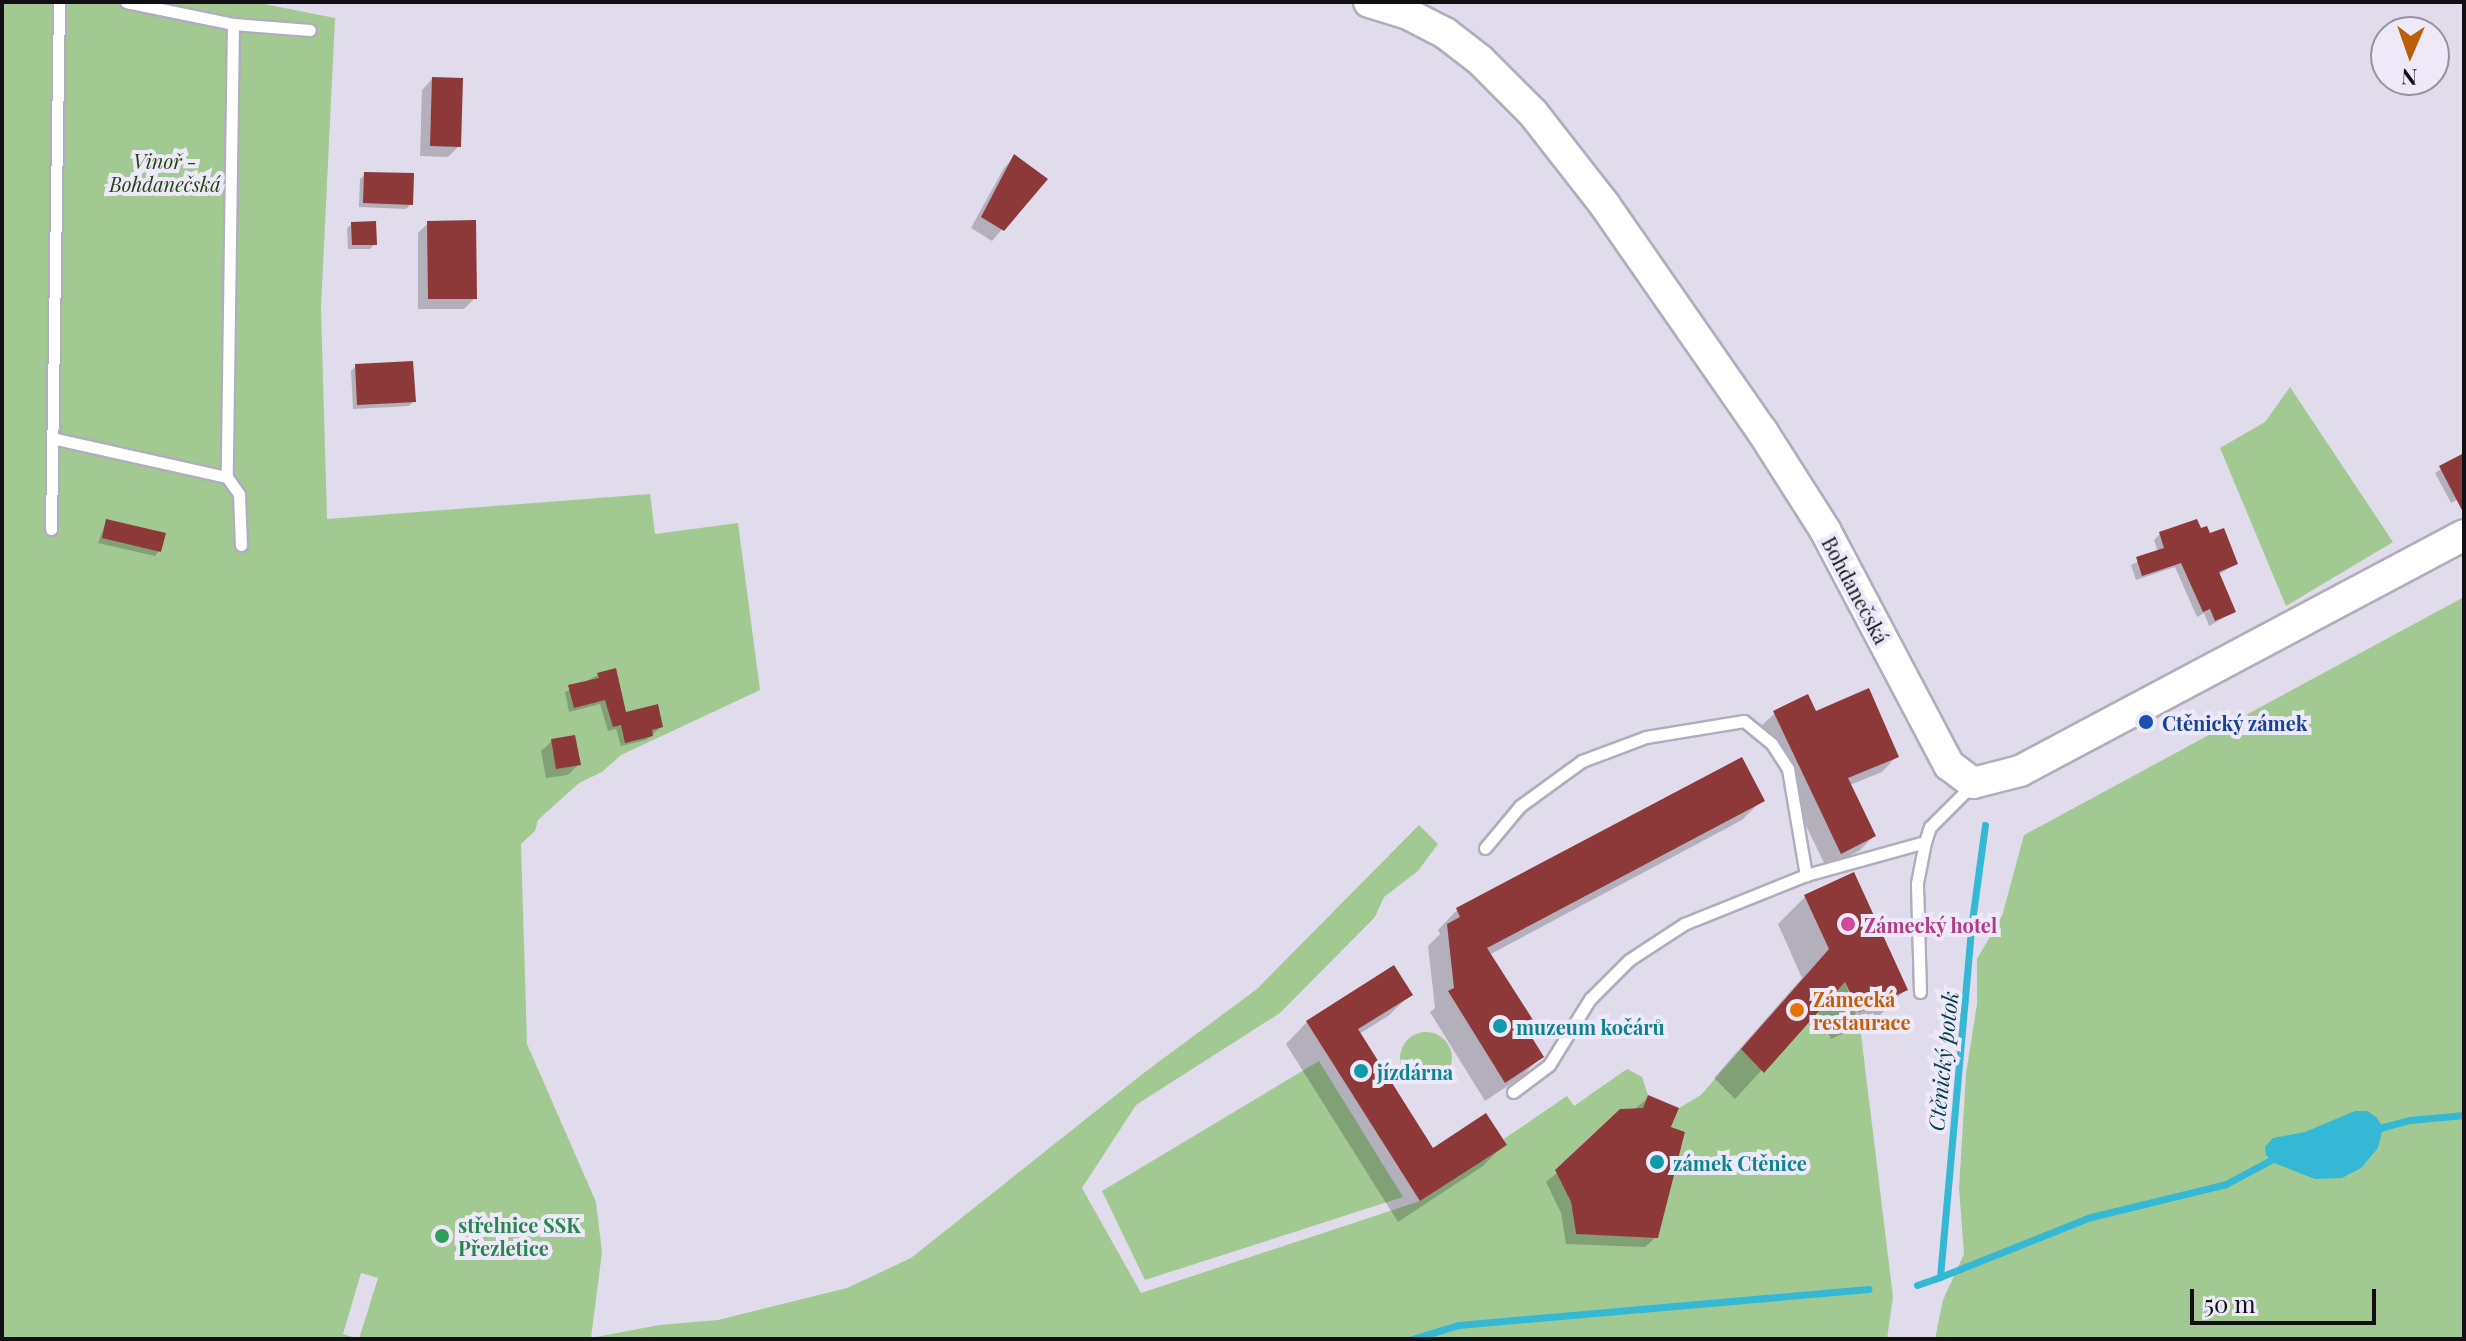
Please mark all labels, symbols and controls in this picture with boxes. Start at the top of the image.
north arrow [2370,16,2450,96]
text: N [2401,63,2418,93]
park label: Vinoř - Bohdanečská [109,148,221,195]
street label: Bohdanečská [1818,532,1894,648]
place label: Ctěnický zámek [2162,710,2308,734]
marker: Ctěnický zámek [2137,713,2155,731]
place label: Zámecký hotel [1864,912,1998,936]
marker: Zámecký hotel [1839,915,1857,933]
place label: Zámecká restaurace [1813,986,1911,1033]
water label: Ctěnický potok [1923,990,1963,1132]
marker: Zámecká restaurace [1788,1001,1806,1019]
place label: muzeum kočárů [1516,1014,1665,1038]
marker: muzeum kočárů [1491,1017,1509,1035]
place label: jízdárna [1377,1059,1453,1083]
marker: jízdárna [1352,1062,1370,1080]
place label: zámek Ctěnice [1673,1150,1807,1174]
marker: zámek Ctěnice [1648,1153,1666,1171]
place label: střelnice SSK Přezletice [458,1212,581,1259]
marker: střelnice SSK Přezletice [433,1227,451,1245]
scale bar [2194,1273,2380,1323]
text: 50 m [2204,1287,2256,1319]

